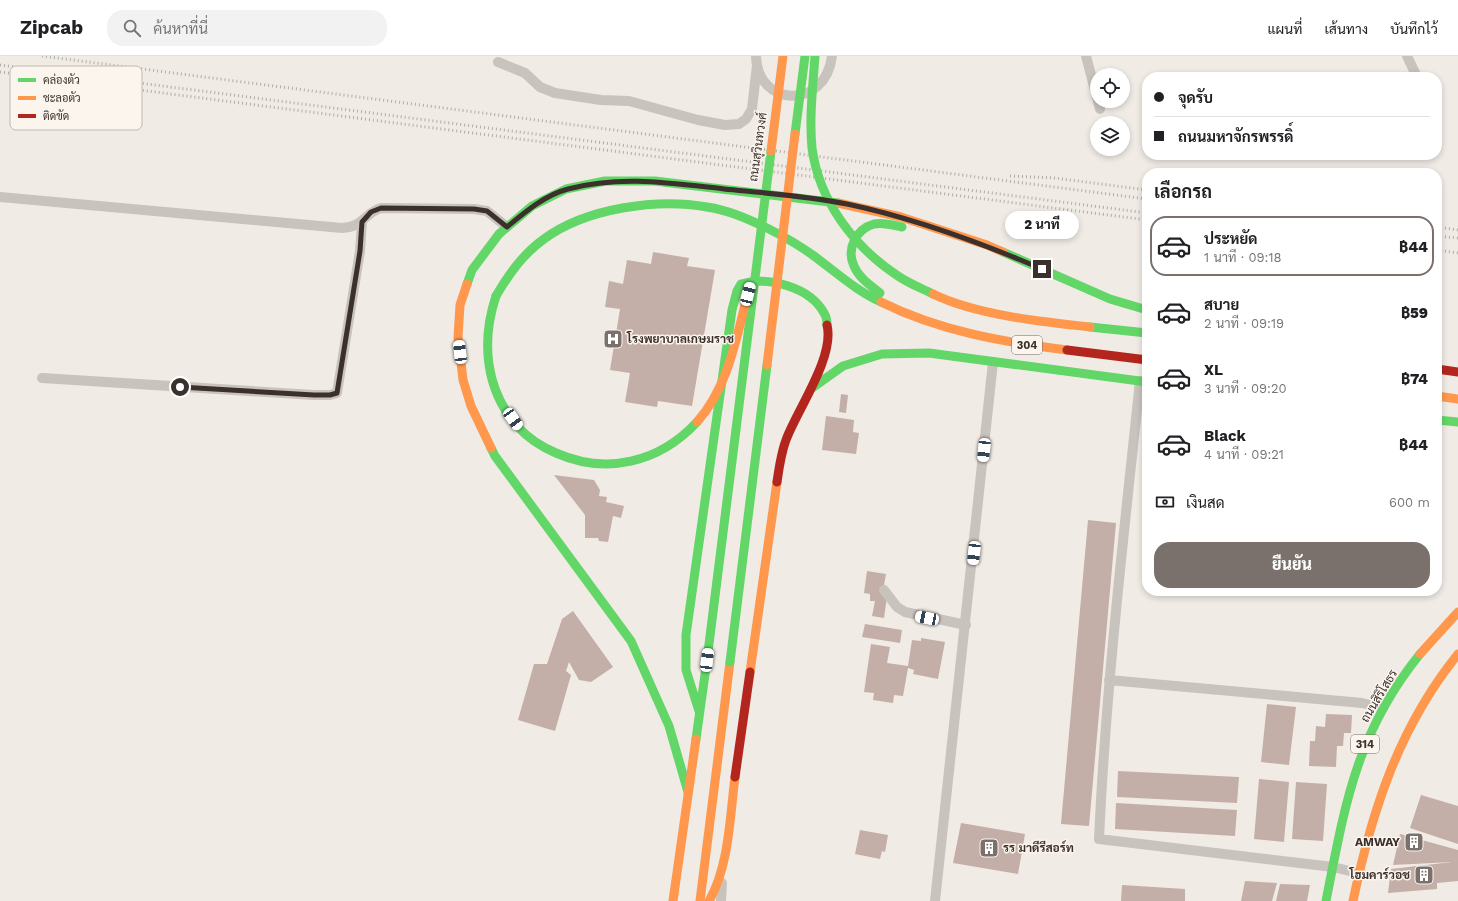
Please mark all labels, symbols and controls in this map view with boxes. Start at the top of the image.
search box [107,10,387,46]
text: Zipcab [20,16,83,39]
icon: search [121,17,143,39]
text: ค้นหาที่นี่ [153,20,208,38]
text: แผนที่ [1267,21,1302,37]
text: เส้นทาง [1324,21,1368,37]
text: บันทึกไว้ [1390,21,1438,37]
legend [10,66,142,130]
map controls [1090,68,1130,156]
button: locate [1090,68,1130,108]
text: คล่องตัว [43,73,80,87]
text: จุดรับ [1178,89,1213,107]
text: ชะลอตัว [43,91,81,105]
text: ติดขัด [43,109,69,123]
street label: ถนนสุวินทวงศ์ [745,111,772,183]
button: layers [1090,116,1130,156]
text: ถนนมหาจักรพรรดิ์ [1178,128,1293,146]
text: เลือกรถ [1154,181,1212,202]
callout: 2 นาที [1005,211,1079,239]
text: 2 นาที [1024,217,1060,232]
icon: car [1156,228,1192,264]
text: ประหยัด [1204,230,1257,248]
text: ฿44 [1399,238,1428,256]
text: 1 นาที · 09:18 [1204,250,1281,265]
route end [1033,260,1051,278]
car [739,281,757,307]
icon: car [1156,294,1192,330]
text: สบาย [1204,296,1239,314]
text: ฿59 [1401,304,1428,322]
text: 2 นาที · 09:19 [1204,316,1284,331]
hospital icon: โรงพยาบาลเกษมราช [602,328,624,350]
place label: โรงพยาบาลเกษมราช [626,331,734,346]
road number: 304 [1012,336,1042,354]
car [453,339,467,365]
icon: car [1156,360,1192,396]
text: XL [1204,361,1223,379]
text: ฿74 [1401,370,1428,388]
route start [171,378,189,396]
text: 3 นาที · 09:20 [1204,381,1287,396]
car [501,406,525,432]
icon: car [1156,426,1192,462]
text: Black [1204,427,1246,445]
text: ฿44 [1399,436,1428,454]
car [977,437,991,463]
text: 4 นาที · 09:21 [1204,447,1284,462]
icon: cash [1154,491,1176,513]
text: เงินสด [1186,494,1225,512]
text: 600 m [1389,495,1430,510]
car [967,540,981,566]
button: ยืนยัน [1154,542,1430,588]
car [914,610,940,626]
car [700,647,714,673]
street label: ถนนสิริโสธร [1357,666,1400,725]
road number: 314 [1351,735,1379,753]
building icon: AMWAY [1403,831,1425,853]
place label: AMWAY [1355,835,1400,849]
building icon: รร มาดีรีสอร์ท [978,837,1000,859]
place label: รร มาดีรีสอร์ท [1003,840,1074,855]
building icon: โฮมคาร์วอช [1413,864,1435,886]
place label: โฮมคาร์วอช [1349,867,1410,882]

